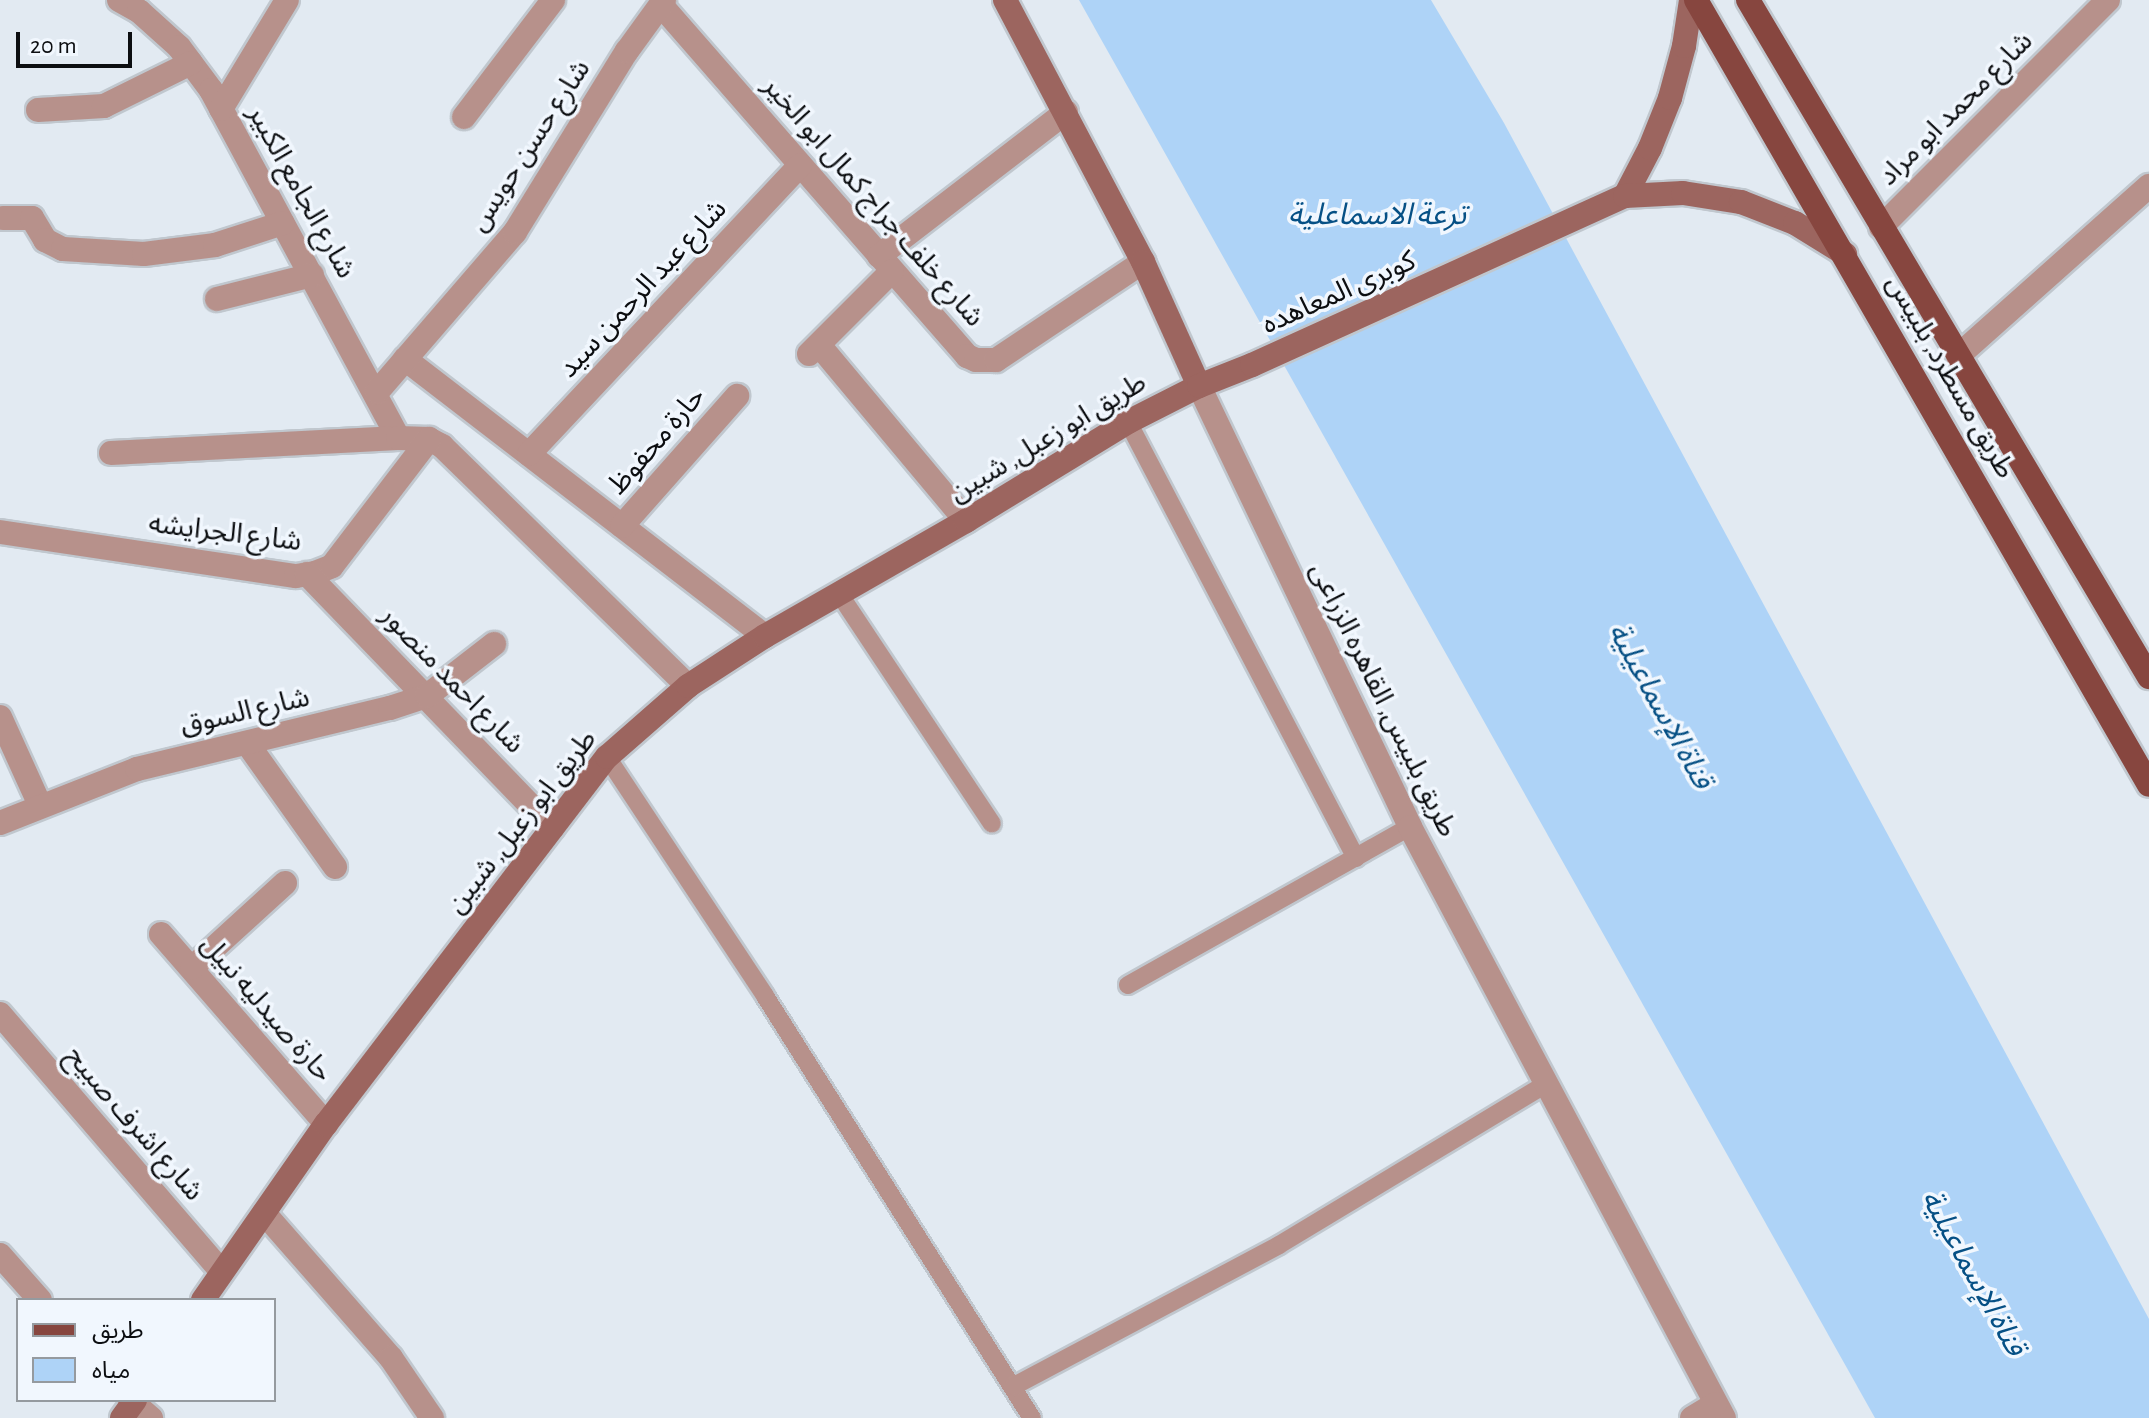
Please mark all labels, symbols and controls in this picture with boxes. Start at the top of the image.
scale bar [20,16,136,66]
street label: شارع محمد ابو مراد [1872,25,2040,193]
text: 20 m [30,34,77,58]
street label: شارع حسن حويس [462,54,598,238]
street label: شارع خلف جراج كمال ابو الخير [755,70,991,334]
street label: شارع الجامع الكبير [240,100,362,284]
street label: شارع عبد الرحمن سيد [552,193,734,385]
water label: ترعة الاسماعلية [1288,197,1466,233]
street label: كوبرى المعاهده [1257,244,1421,342]
street label: طريق مسطرد, بلبيس [1878,269,2022,485]
street label: طريق ابو زعبل, شبين [943,366,1153,510]
street label: حارة محفوظ [601,380,713,502]
street label: شارع الجرايشه [147,507,303,559]
street label: طريق بلبيس, القاهره الزراعى [1302,557,1464,843]
street label: شارع احمد منصور [373,599,531,761]
water label: قناة الإسماعيلية [1600,617,1720,795]
street label: شارع السوق [177,681,313,743]
street label: طريق ابو زعبل, شبين [440,723,604,921]
street label: حارة صيدليه نبيل [193,928,339,1090]
street label: شارع اشرف صبيح [58,1040,210,1208]
water label: قناة الإسماعيلية [1913,1184,2033,1362]
legend [16,1298,276,1402]
text: طريق [92,1319,144,1343]
text: مياه [92,1359,130,1383]

